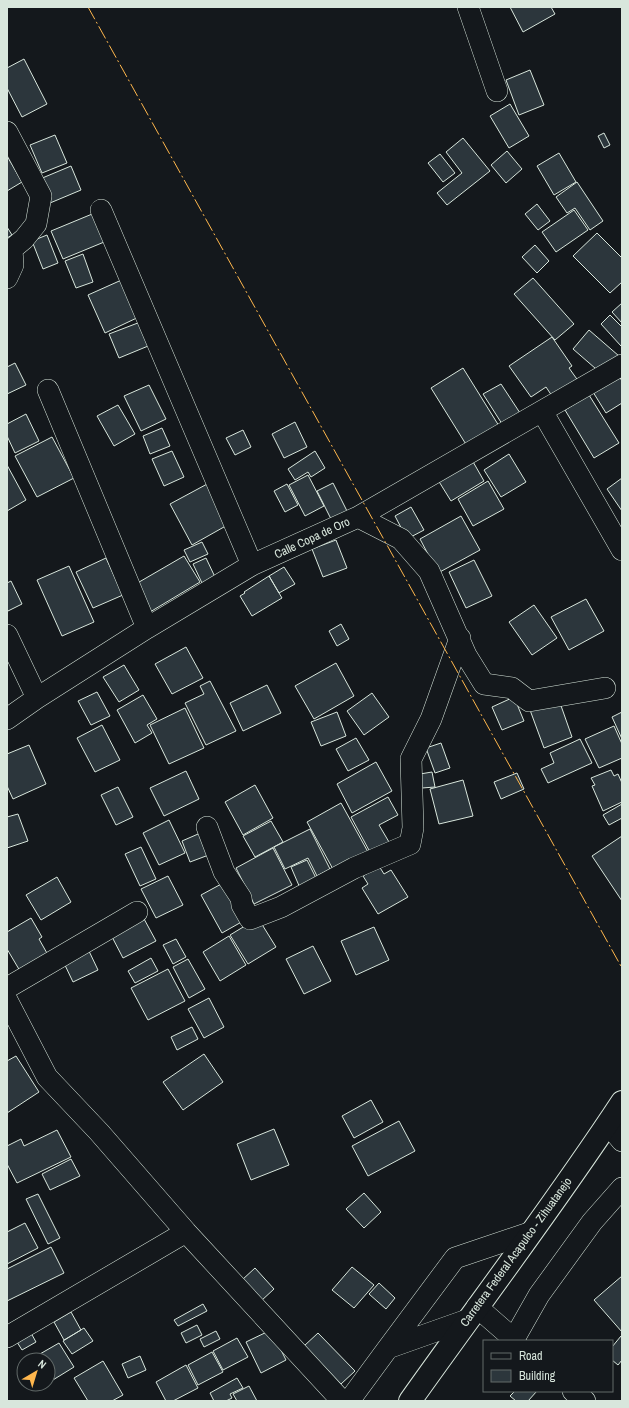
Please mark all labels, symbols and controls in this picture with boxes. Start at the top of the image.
street label: Calle Copa de Oro [272,514,352,562]
street label: Carretera Federal Acapulco - Zihuatanejo [456,1174,576,1330]
legend [483,1340,613,1392]
text: Road [519,1348,543,1364]
north arrow [16,1352,56,1392]
text: N [35,1357,49,1372]
text: Building [519,1368,556,1384]

